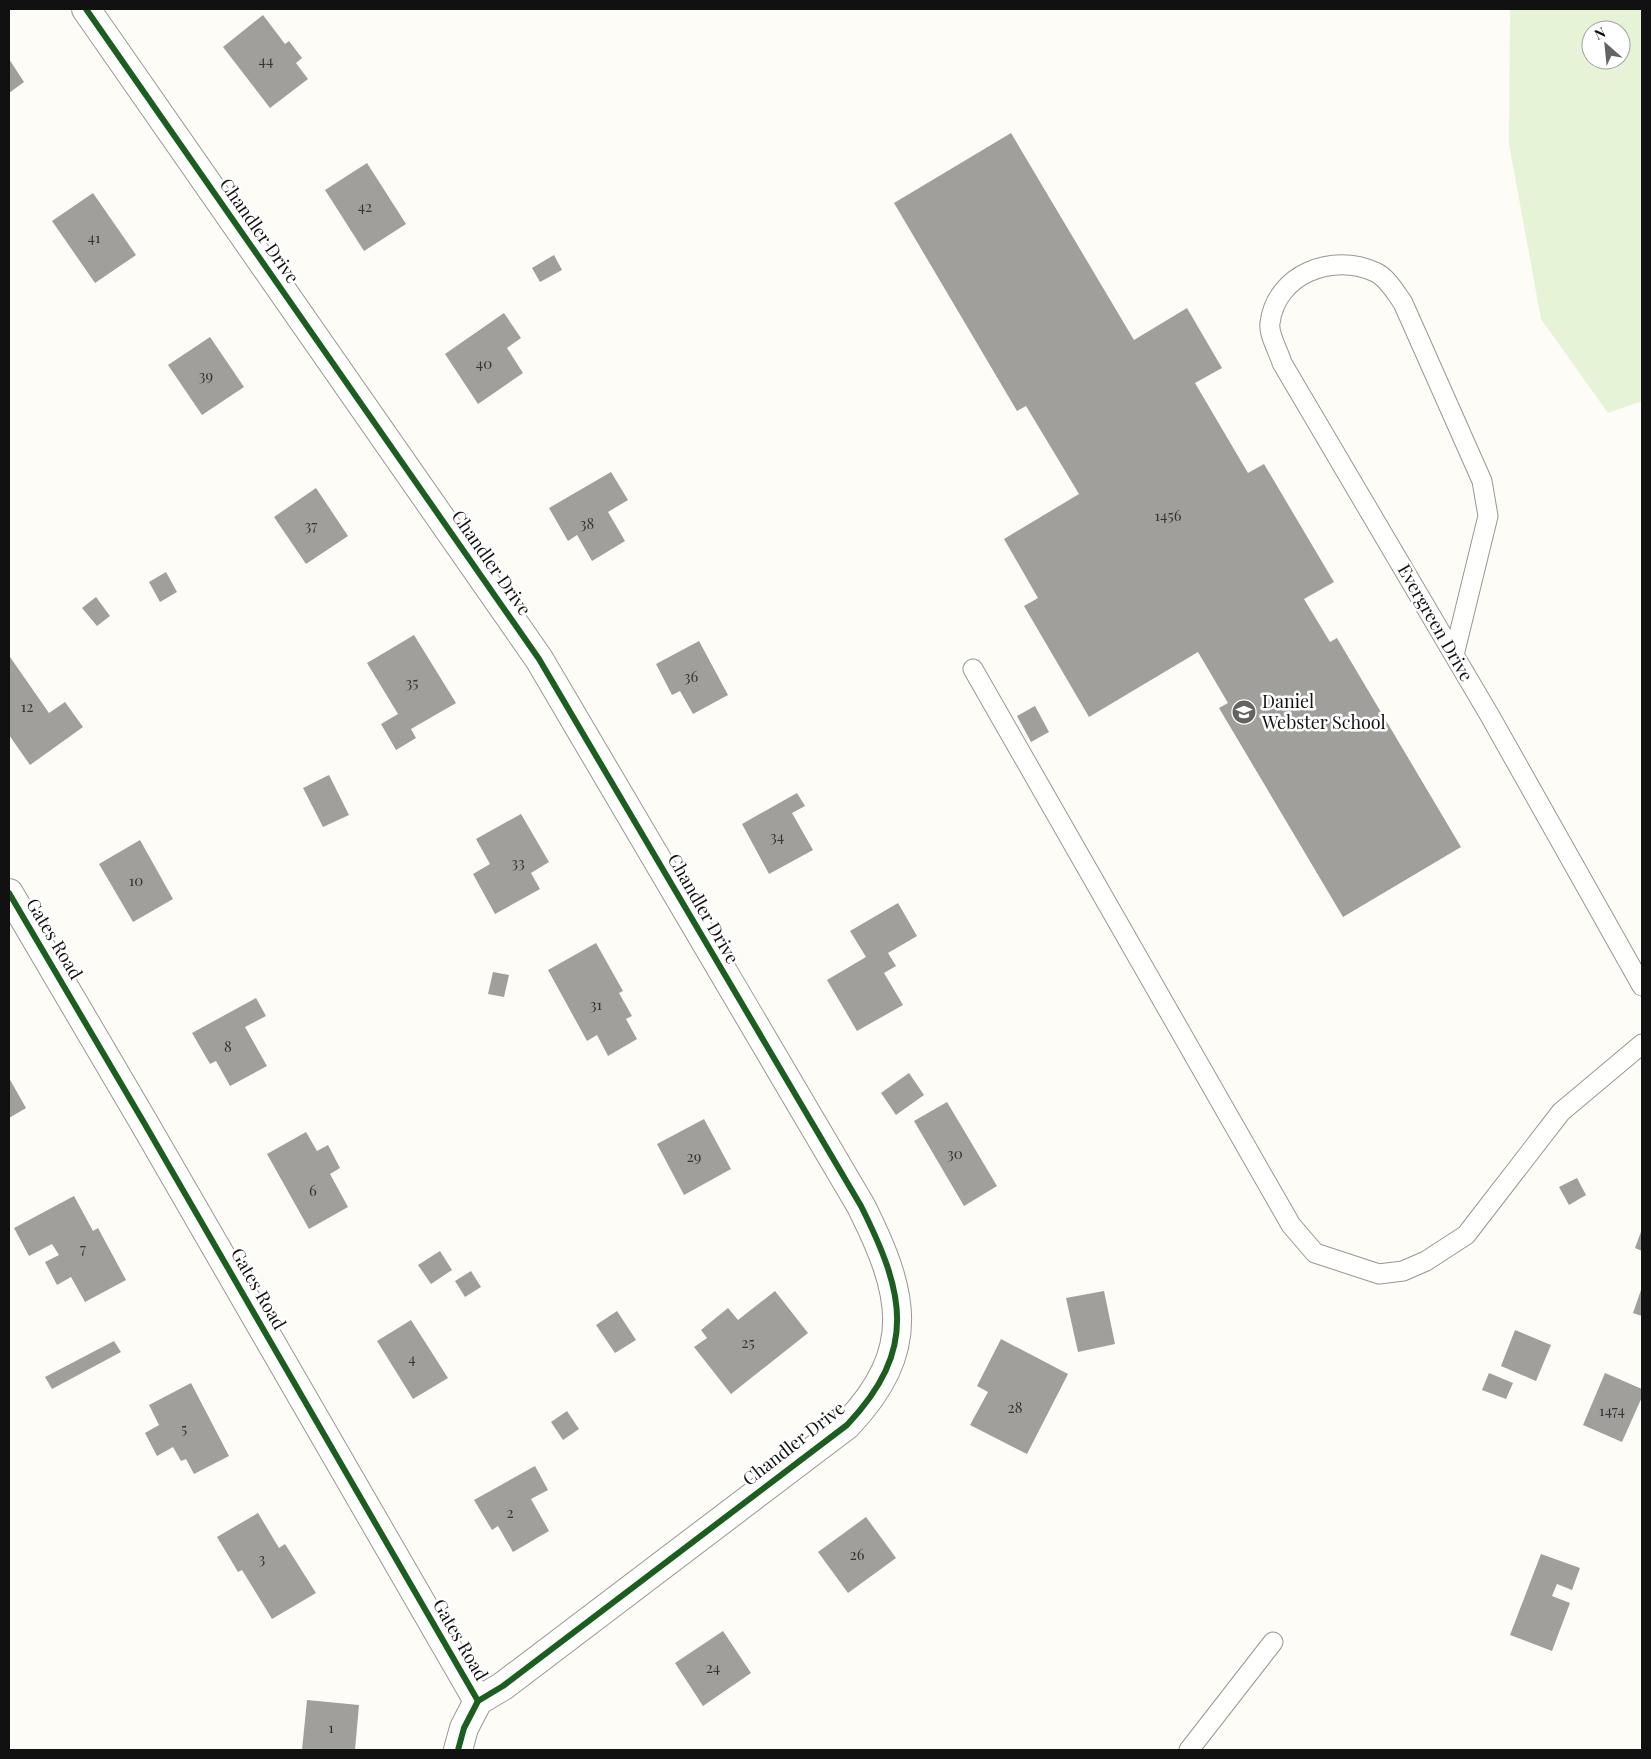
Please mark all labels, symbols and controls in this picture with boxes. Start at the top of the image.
north arrow [1581,20,1631,70]
text: N [1591,22,1609,44]
house number: 44 [259,50,273,70]
street label: Chandler Drive [215,173,305,288]
house number: 42 [358,196,372,216]
house number: 41 [88,227,101,247]
house number: 40 [476,353,492,373]
house number: 39 [199,365,213,385]
street label: Chandler Drive [447,505,537,620]
house number: 1456 [1155,505,1182,525]
house number: 38 [580,513,594,533]
house number: 37 [305,515,317,535]
street label: Evergreen Drive [1393,560,1479,685]
house number: 36 [684,666,698,686]
house number: 35 [406,672,419,692]
place label: Daniel Webster School [1261,689,1386,734]
house number: 12 [21,696,33,716]
school or university icon: Daniel Webster School [1231,699,1257,725]
house number: 34 [770,826,784,846]
street label: Chandler Drive [663,849,745,968]
house number: 33 [511,852,525,872]
house number: 10 [129,870,143,890]
street label: Gates Road [21,894,89,984]
house number: 31 [590,994,603,1014]
house number: 8 [224,1036,232,1056]
house number: 30 [947,1143,963,1163]
house number: 29 [687,1146,701,1166]
house number: 6 [309,1180,317,1200]
house number: 7 [80,1238,86,1258]
street label: Gates Road [226,1243,292,1334]
house number: 25 [741,1332,755,1352]
house number: 4 [408,1348,416,1368]
street label: Chandler Drive [737,1396,849,1491]
house number: 28 [1008,1397,1023,1417]
house number: 1474 [1599,1400,1625,1420]
house number: 5 [181,1418,187,1438]
house number: 2 [506,1502,514,1522]
house number: 26 [850,1544,865,1564]
house number: 3 [259,1548,266,1568]
street label: Gates Road [428,1594,494,1685]
house number: 24 [706,1657,720,1677]
house number: 1 [328,1717,334,1737]

